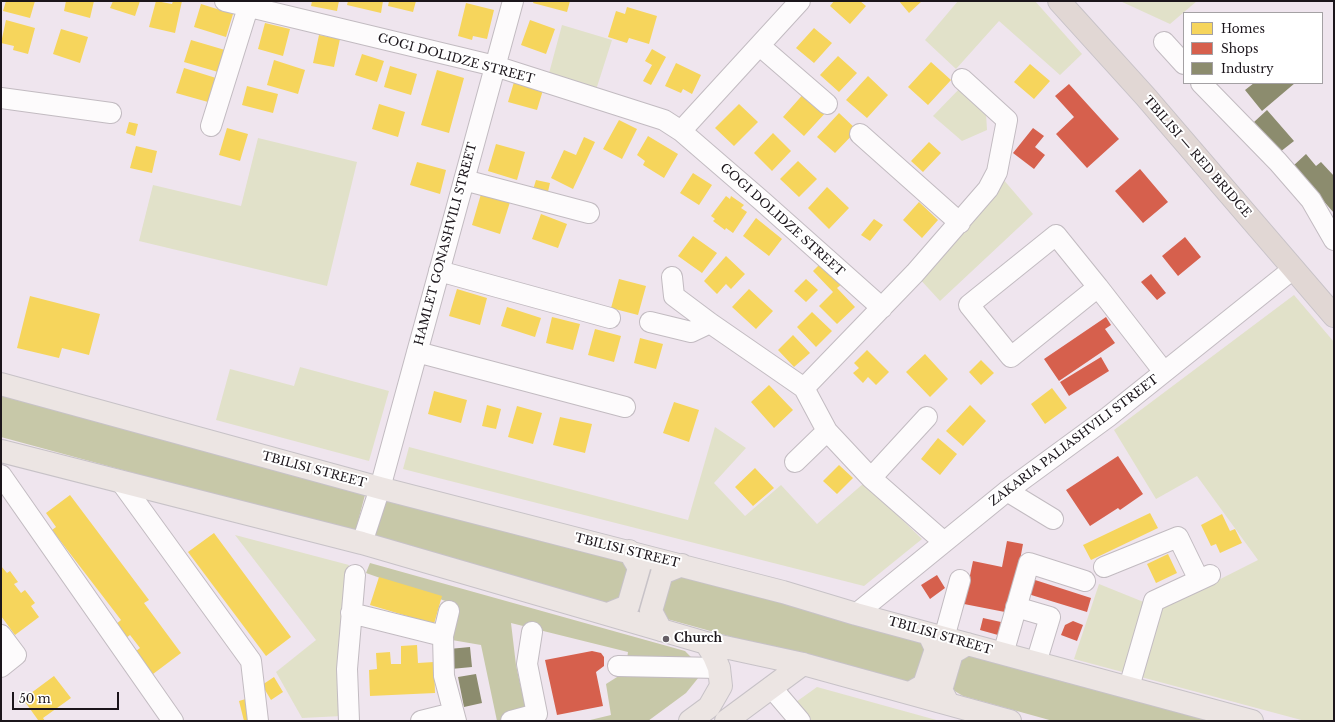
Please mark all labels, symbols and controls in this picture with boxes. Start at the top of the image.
legend [1183,12,1323,84]
text: Homes [1221,21,1265,36]
street label: GOGI DOLIDZE STREET [376,31,536,87]
text: Shops [1221,41,1258,56]
text: Industry [1221,61,1274,76]
street label: TBILISI — RED BRIDGE [1140,93,1254,221]
street label: HAMLET GONASHVILI STREET [412,141,480,347]
street label: GOGI DOLIDZE STREET [717,161,847,279]
street label: ZAKARIA PALIASHVILI STREET [987,373,1161,509]
street label: TBILISI STREET [260,449,368,491]
street label: TBILISI STREET [573,531,681,571]
street label: TBILISI STREET [886,614,994,658]
place label: Church [674,632,722,646]
marker: Church [661,634,671,644]
scale bar [14,684,121,710]
text: 50 m [19,691,51,706]

